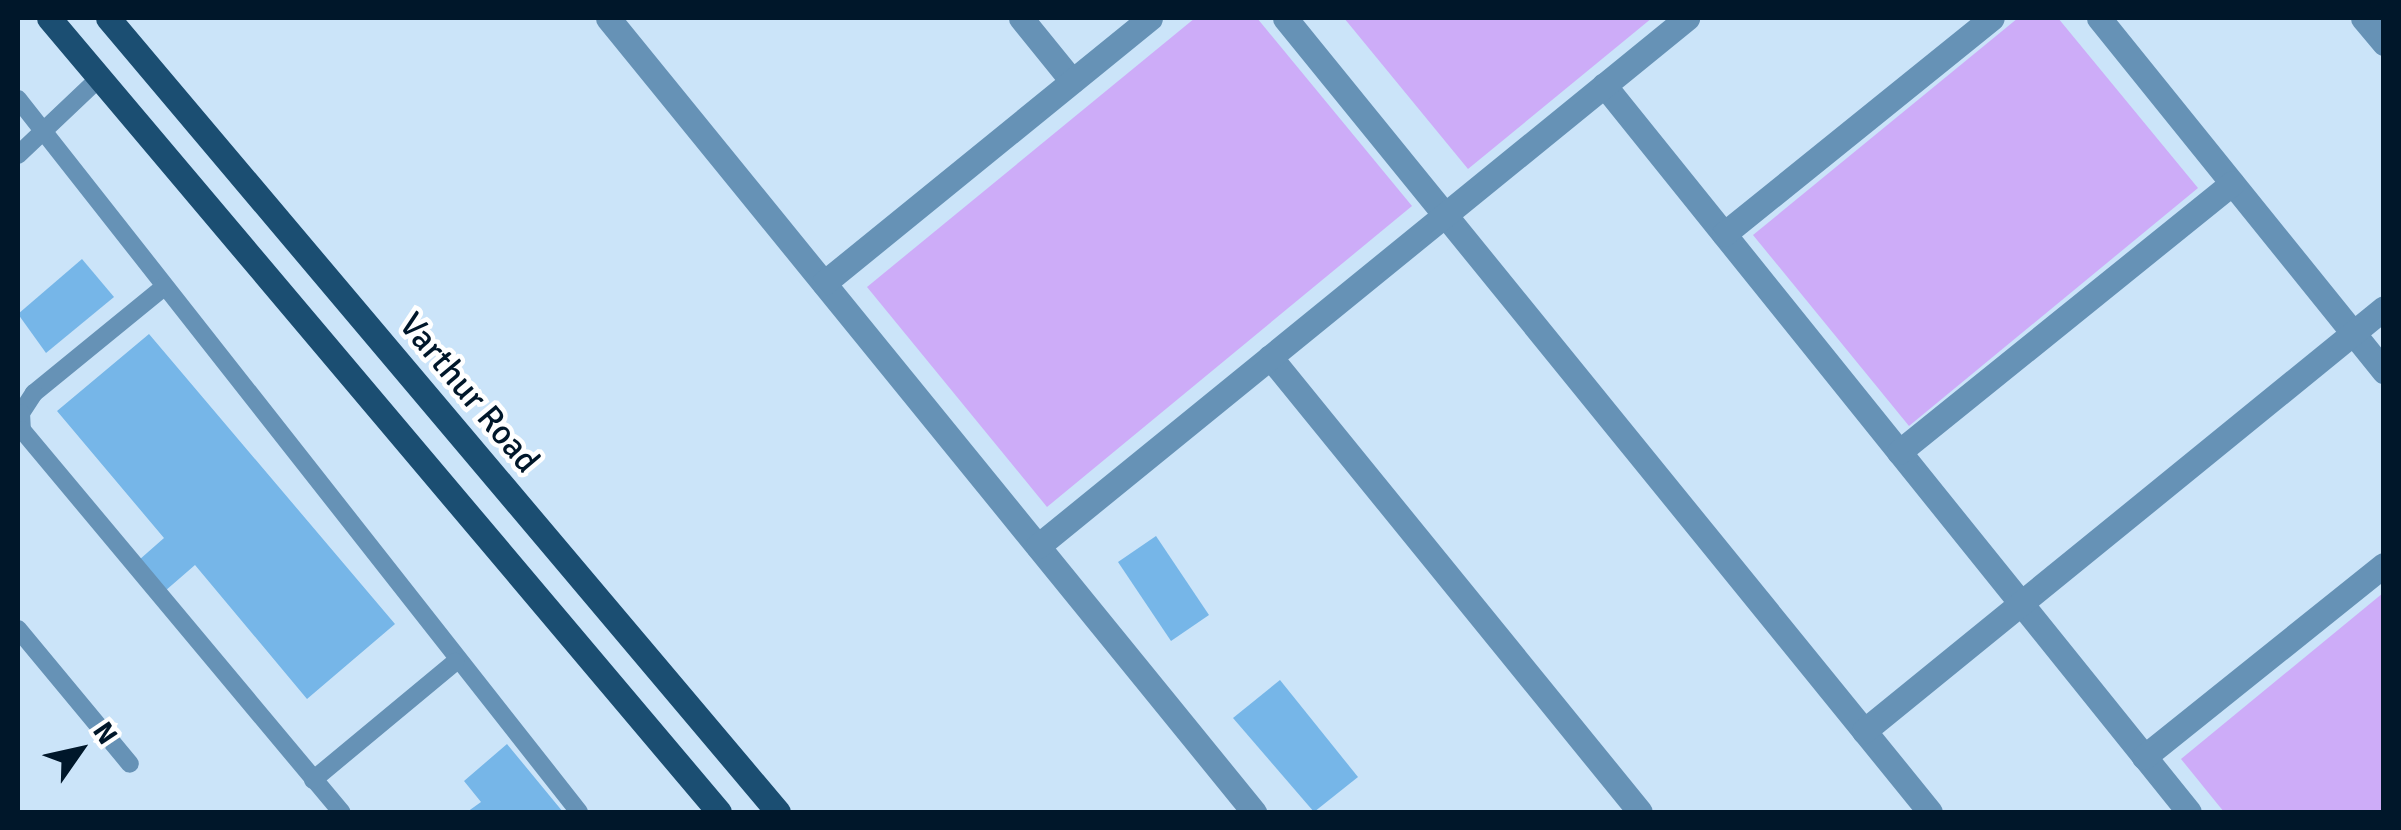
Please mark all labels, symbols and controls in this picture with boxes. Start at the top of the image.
street label: Varthur Road [390,304,548,482]
north arrow [30,700,130,800]
text: N [85,716,124,751]

